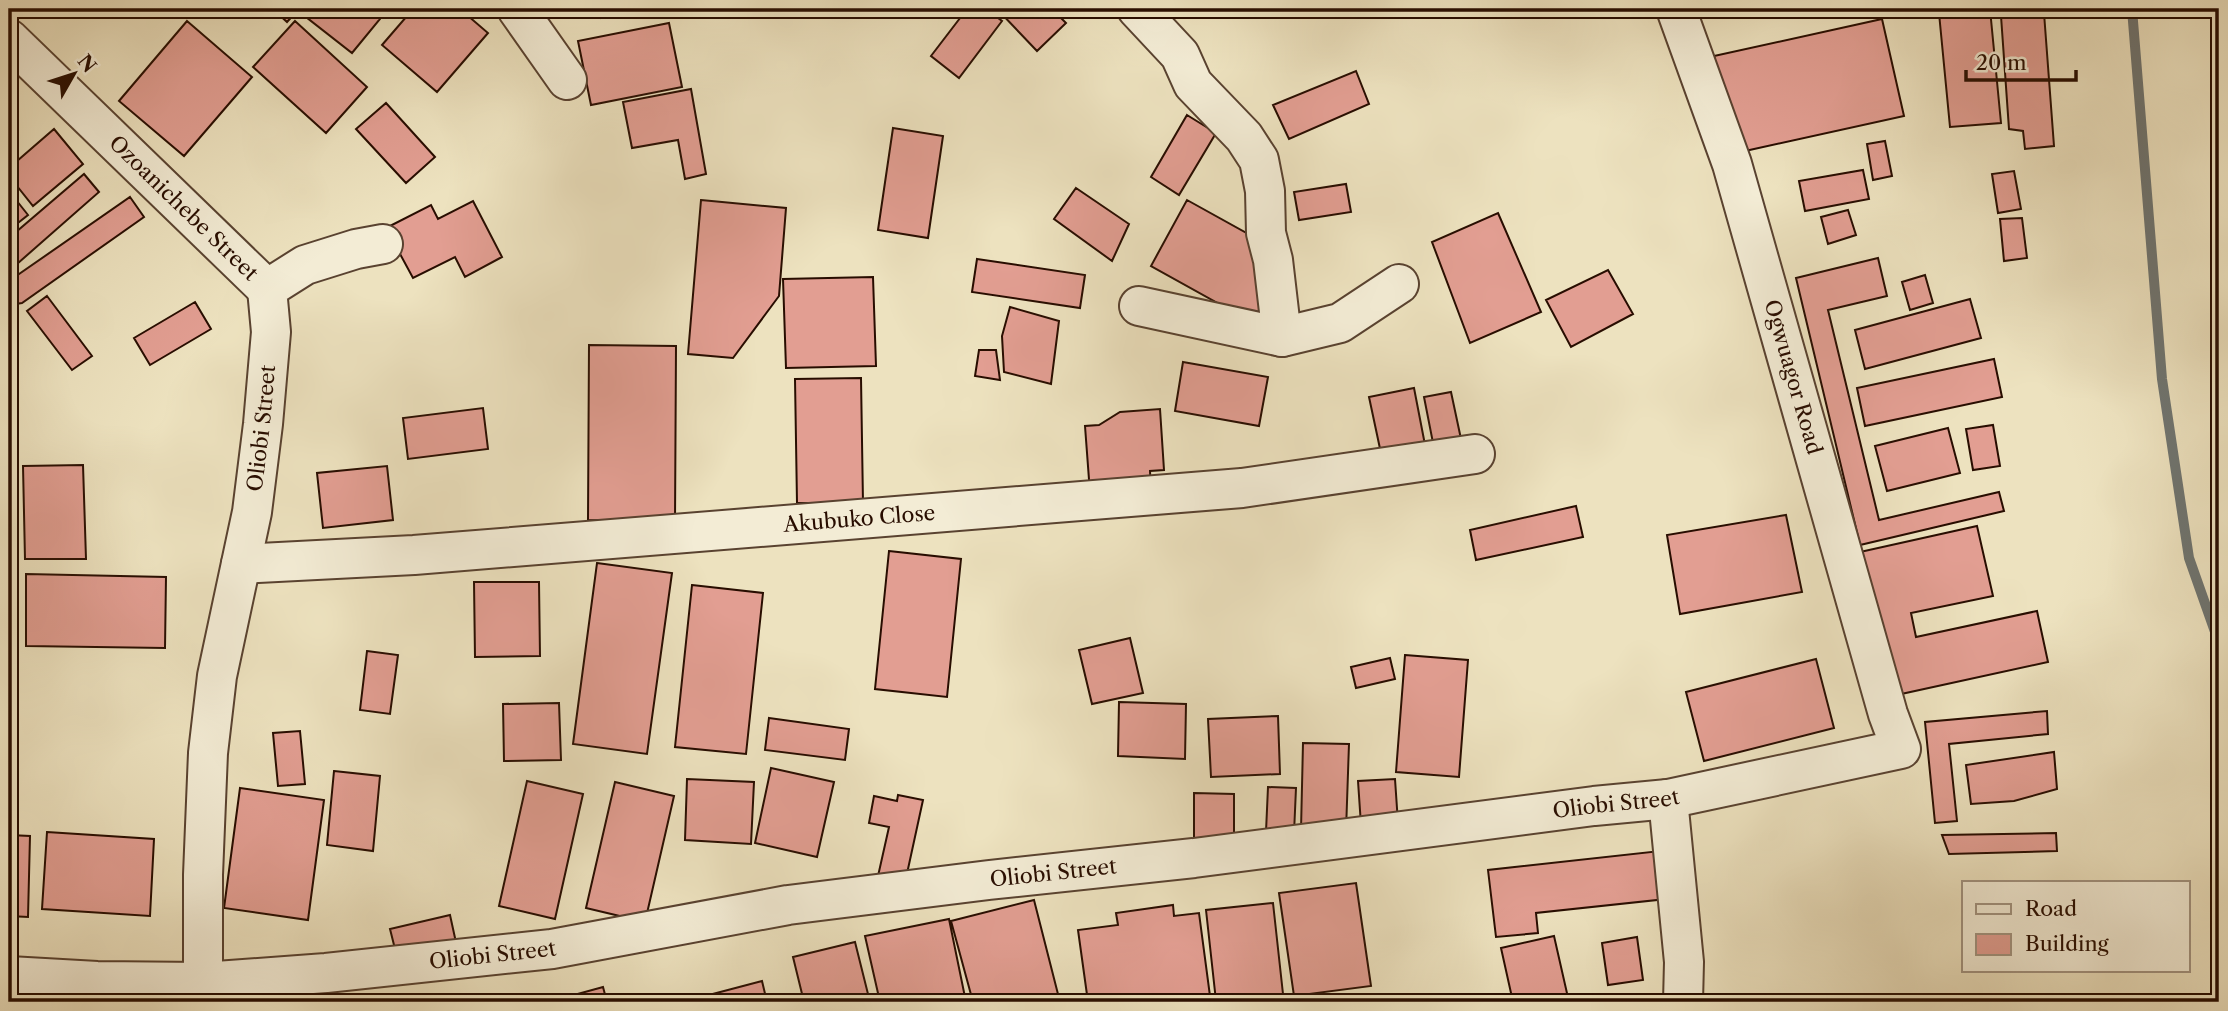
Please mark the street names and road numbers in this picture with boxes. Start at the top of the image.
street label: Ozoanichebe Street [104,130,264,286]
street label: Ogwuagor Road [1759,297,1828,457]
street label: Oliobi Street [242,363,280,493]
street label: Akubuko Close [781,500,936,537]
street label: Oliobi Street [1551,784,1682,823]
street label: Oliobi Street [989,853,1118,892]
street label: Oliobi Street [428,935,558,974]

